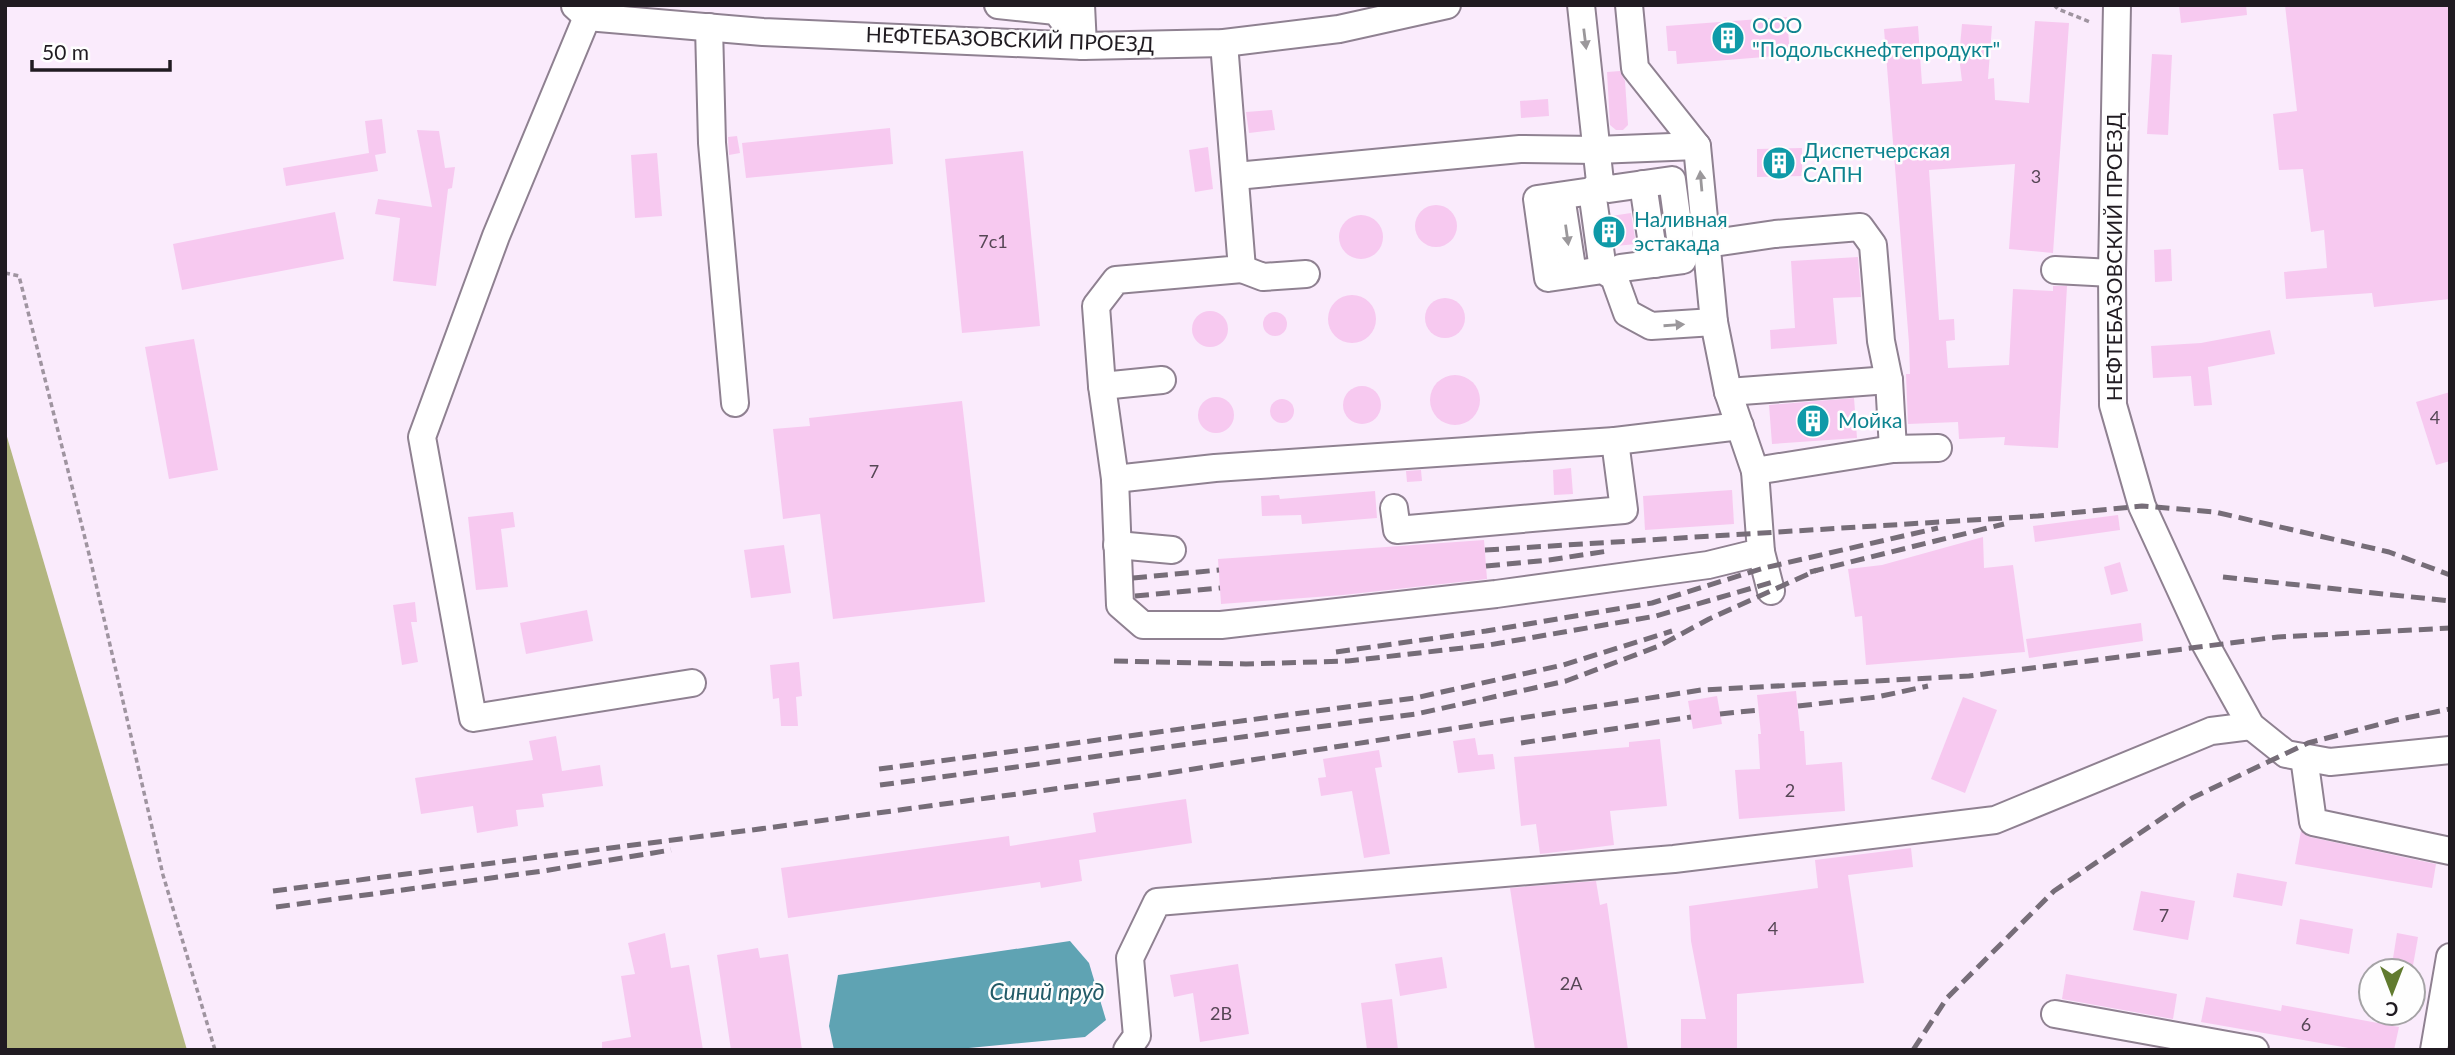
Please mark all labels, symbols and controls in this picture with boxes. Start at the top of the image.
place label: ООО "Подольскнефтепродукт" [1752,12,2000,61]
building icon: ООО "Подольскнефтепродукт" [1709,19,1747,57]
street label: НЕФТЕБАЗОВСКИЙ ПРОЕЗД [865,21,1155,56]
scale bar [32,28,170,72]
one-way arrow [1580,28,1591,50]
text: 50 m [42,39,89,64]
street label: НЕФТЕБАЗОВСКИЙ ПРОЕЗД [2101,113,2126,401]
place label: Диспетчерская САПН [1803,137,1950,186]
building icon: Диспетчерская САПН [1760,144,1798,182]
house number: 3 [2031,165,2041,187]
one-way arrow [1695,169,1706,191]
place label: Наливная эстакада [1634,206,1728,255]
building icon: Наливная эстакада [1590,213,1628,251]
one-way arrow [1562,224,1573,246]
house number: 7с1 [978,230,1008,252]
one-way arrow [1663,319,1685,330]
building icon: Мойка [1794,402,1832,440]
house number: 4 [2430,406,2440,428]
place label: Мойка [1838,407,1902,432]
house number: 7 [869,460,879,482]
house number: 2 [1785,779,1795,801]
house number: 7 [2159,904,2169,926]
house number: 4 [1768,917,1778,939]
north arrow [2357,957,2427,1027]
house number: 2А [1560,972,1583,994]
water label: Синий пруд [989,977,1105,1005]
text: С [2385,998,2398,1021]
house number: 2В [1210,1002,1232,1024]
house number: 6 [2301,1013,2311,1035]

